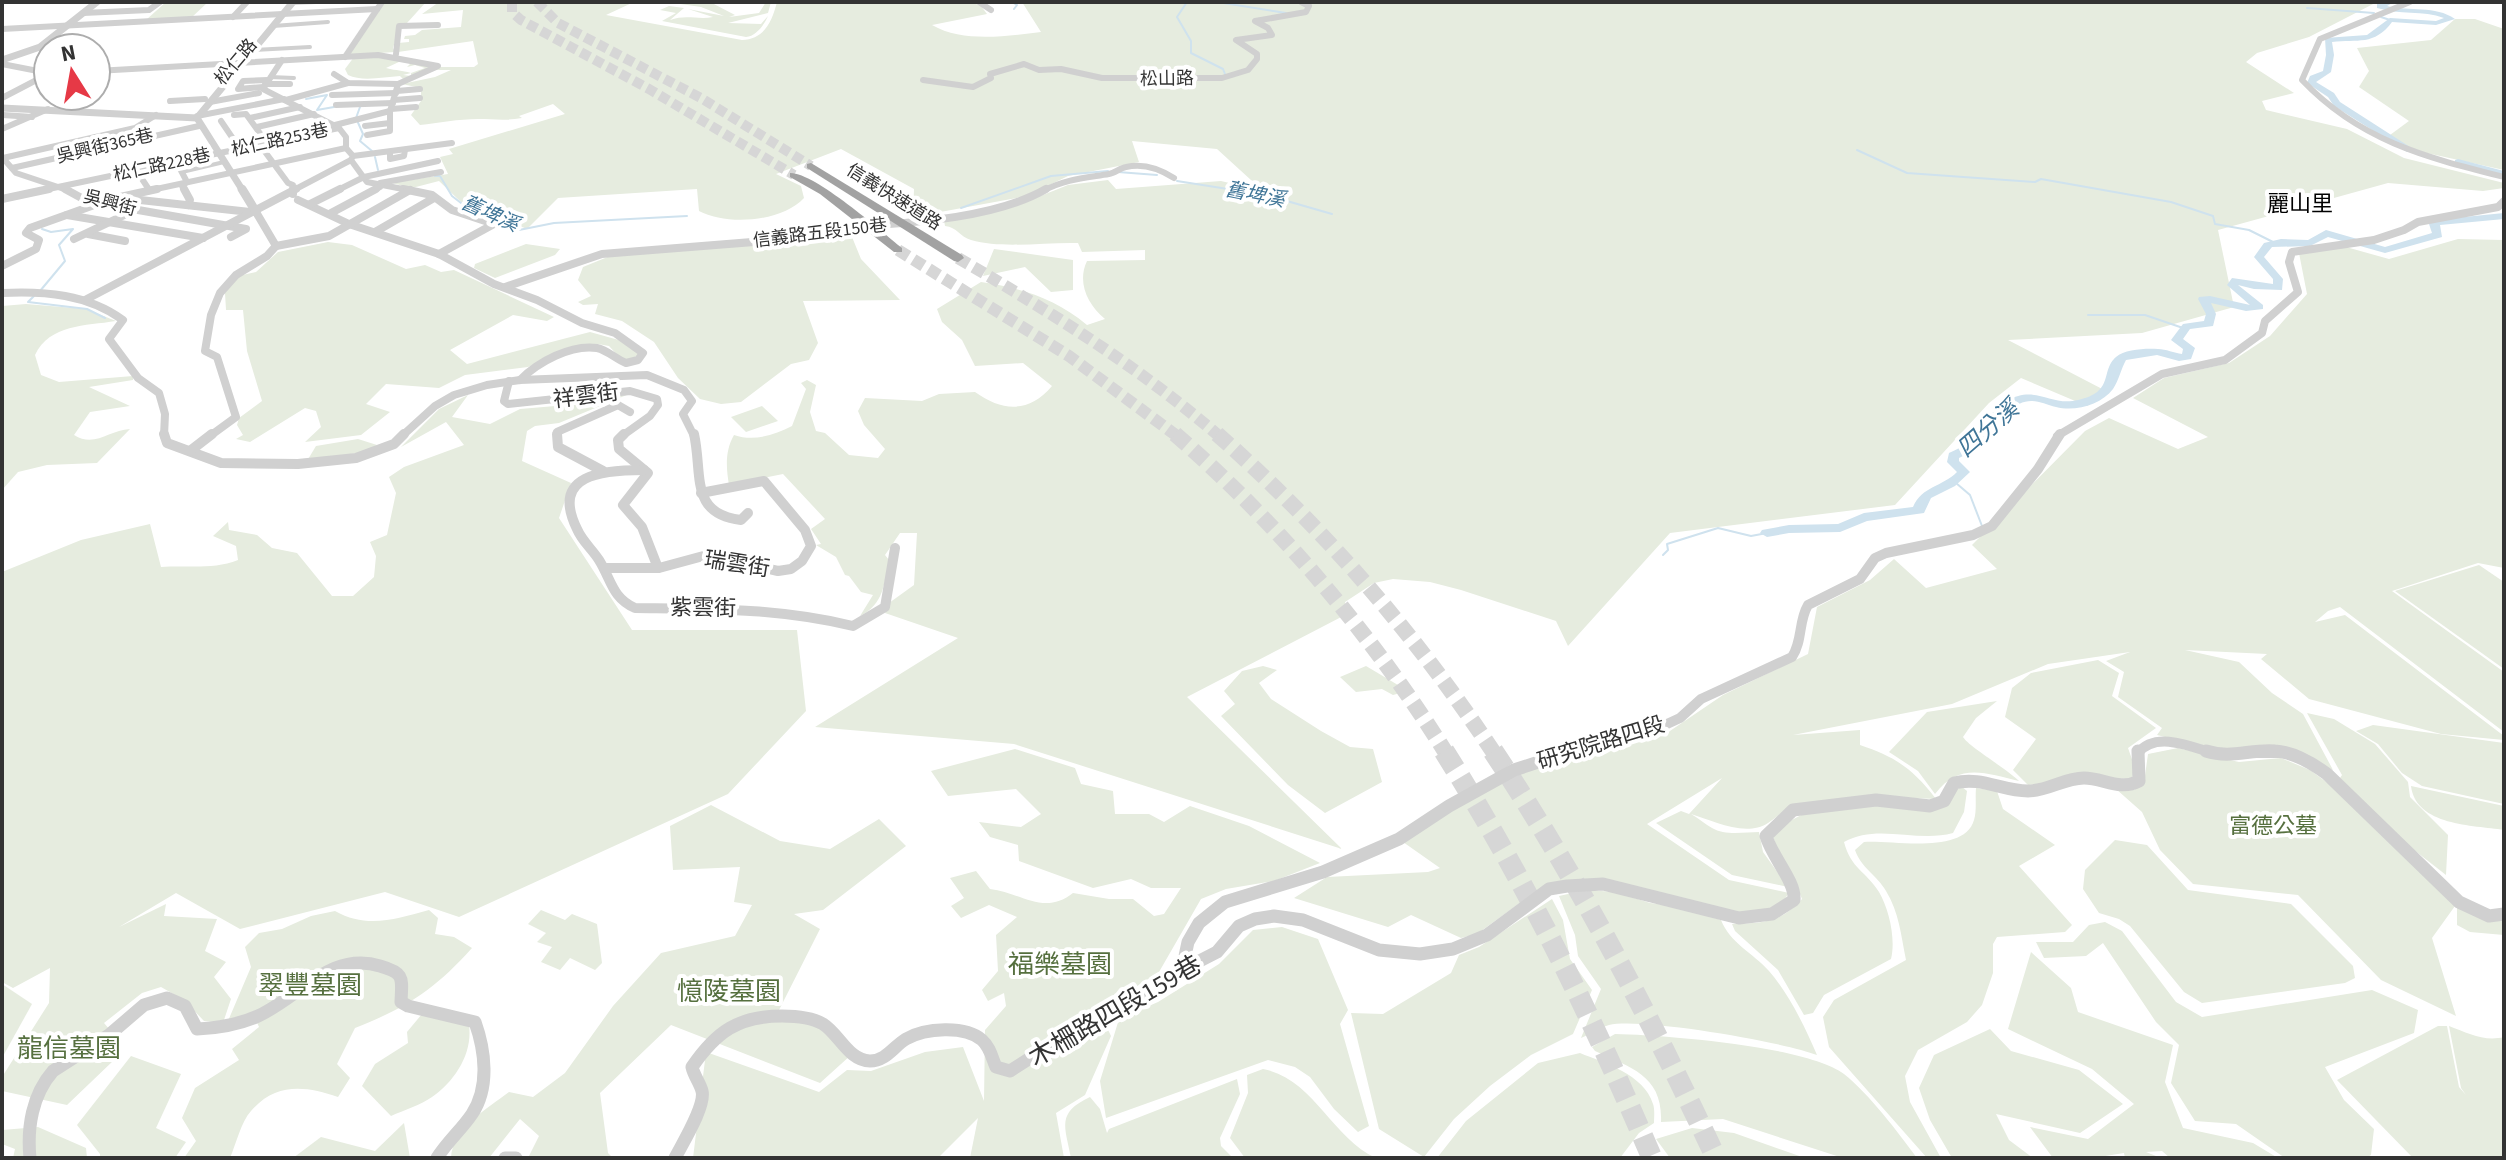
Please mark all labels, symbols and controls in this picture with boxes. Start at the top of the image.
north arrow [32,32,112,112]
street label: 松仁路 [209,33,263,91]
text: N [58,36,79,70]
street label: 松山路 [1140,66,1194,92]
street label: 松仁路253巷 [229,117,331,163]
street label: 吳興街365巷 [54,123,156,169]
street label: 松仁路228巷 [111,142,213,188]
street label: 信義快速道路 [842,158,946,236]
water label: 舊埤溪 [1223,176,1290,215]
street label: 吳興街 [81,184,139,222]
district label: 麗山里 [2267,188,2333,220]
water label: 舊埤溪 [457,189,526,240]
street label: 信義路五段150巷 [752,212,888,254]
street label: 祥雲街 [551,376,621,416]
water label: 四分溪 [1949,390,2029,466]
street label: 瑞雲街 [702,543,772,585]
street label: 紫雲街 [670,591,736,625]
street label: 研究院路四段 [1533,708,1669,778]
park label: 富德公墓 [2229,810,2317,842]
park label: 福樂墓園 [1008,946,1112,983]
street label: 木柵路四段159巷 [1021,946,1209,1076]
park label: 翠豐墓園 [258,967,362,1004]
park label: 憶陵墓園 [677,973,781,1010]
park label: 龍信墓園 [17,1030,121,1067]

